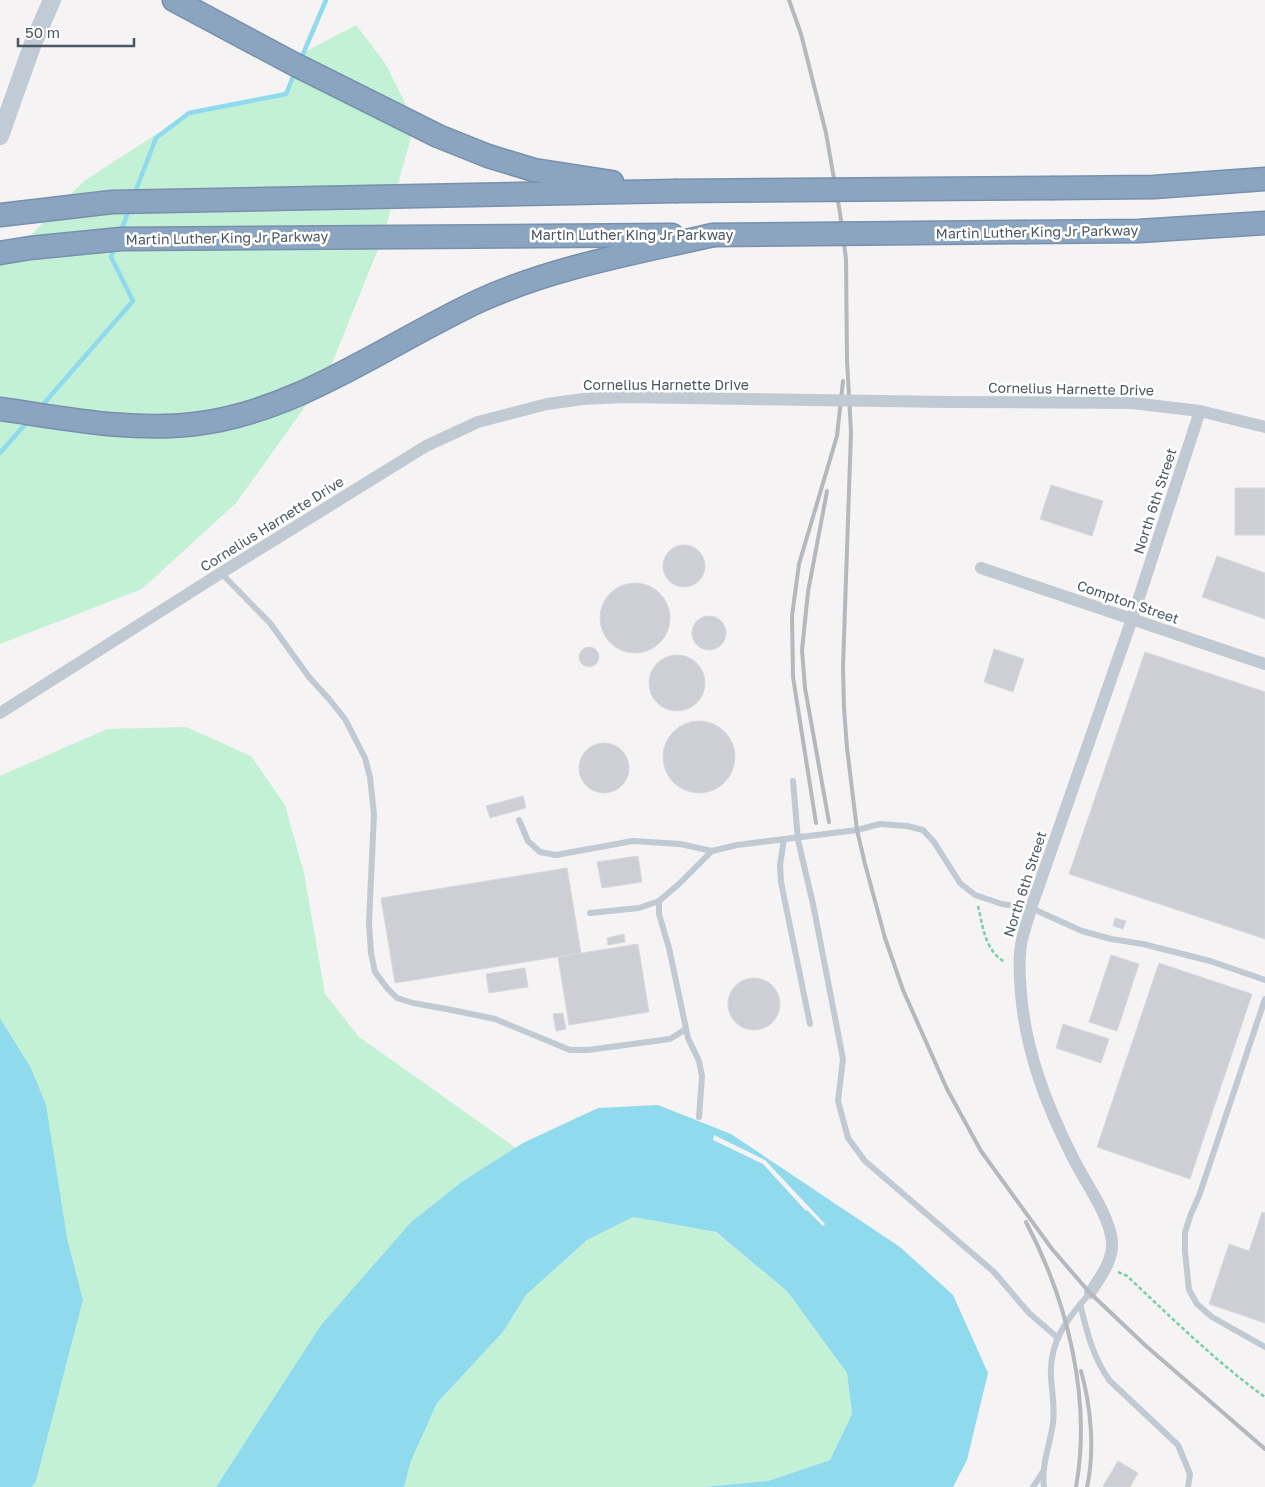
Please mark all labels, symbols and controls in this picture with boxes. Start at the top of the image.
scale bar [18,15,134,47]
text: 50 m [25,23,60,41]
street label: Martin Luther King Jr Parkway [936,221,1139,242]
street label: Martin Luther King Jr Parkway [531,226,733,243]
street label: Martin Luther King Jr Parkway [126,227,329,248]
street label: Cornelius Harnette Drive [583,376,749,393]
street label: Cornelius Harnette Drive [988,379,1154,398]
street label: North 6th Street [1129,446,1180,556]
street label: Cornelius Harnette Drive [197,472,347,575]
street label: Compton Street [1075,576,1181,627]
street label: North 6th Street [999,829,1050,939]

